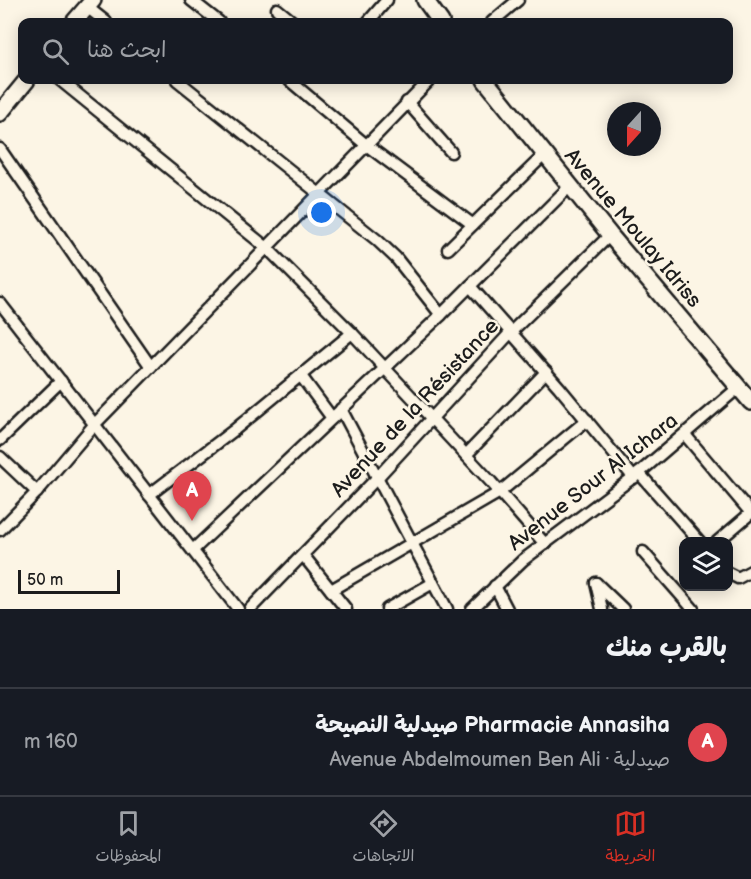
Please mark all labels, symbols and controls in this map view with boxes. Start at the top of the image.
search box [18,18,733,84]
icon: search [39,35,72,68]
text: ابحث هنا [87,37,167,64]
north arrow [607,102,661,156]
street label: Avenue Moulay Idriss [559,143,707,313]
your location [307,198,336,227]
street label: Avenue de la Résistance [326,314,504,502]
street label: Avenue Sour Al Ichara [503,408,683,556]
pin: A [172,472,212,521]
map controls [679,537,733,591]
button: layers [679,537,733,591]
scale bar [18,567,120,594]
text: 50 m [27,571,63,590]
text: بالقرب منك [606,633,727,664]
text: Pharmacie Annasiha صيدلية النصيحة [315,712,670,739]
text: 160 m [24,730,78,754]
text: A [701,730,714,754]
text: صيدلية · Avenue Abdelmoumen Ben Ali [329,748,670,772]
tab: المحفوظات [96,807,161,870]
tab: الاتجاهات [353,807,414,870]
tab: الخريطة [606,807,655,870]

